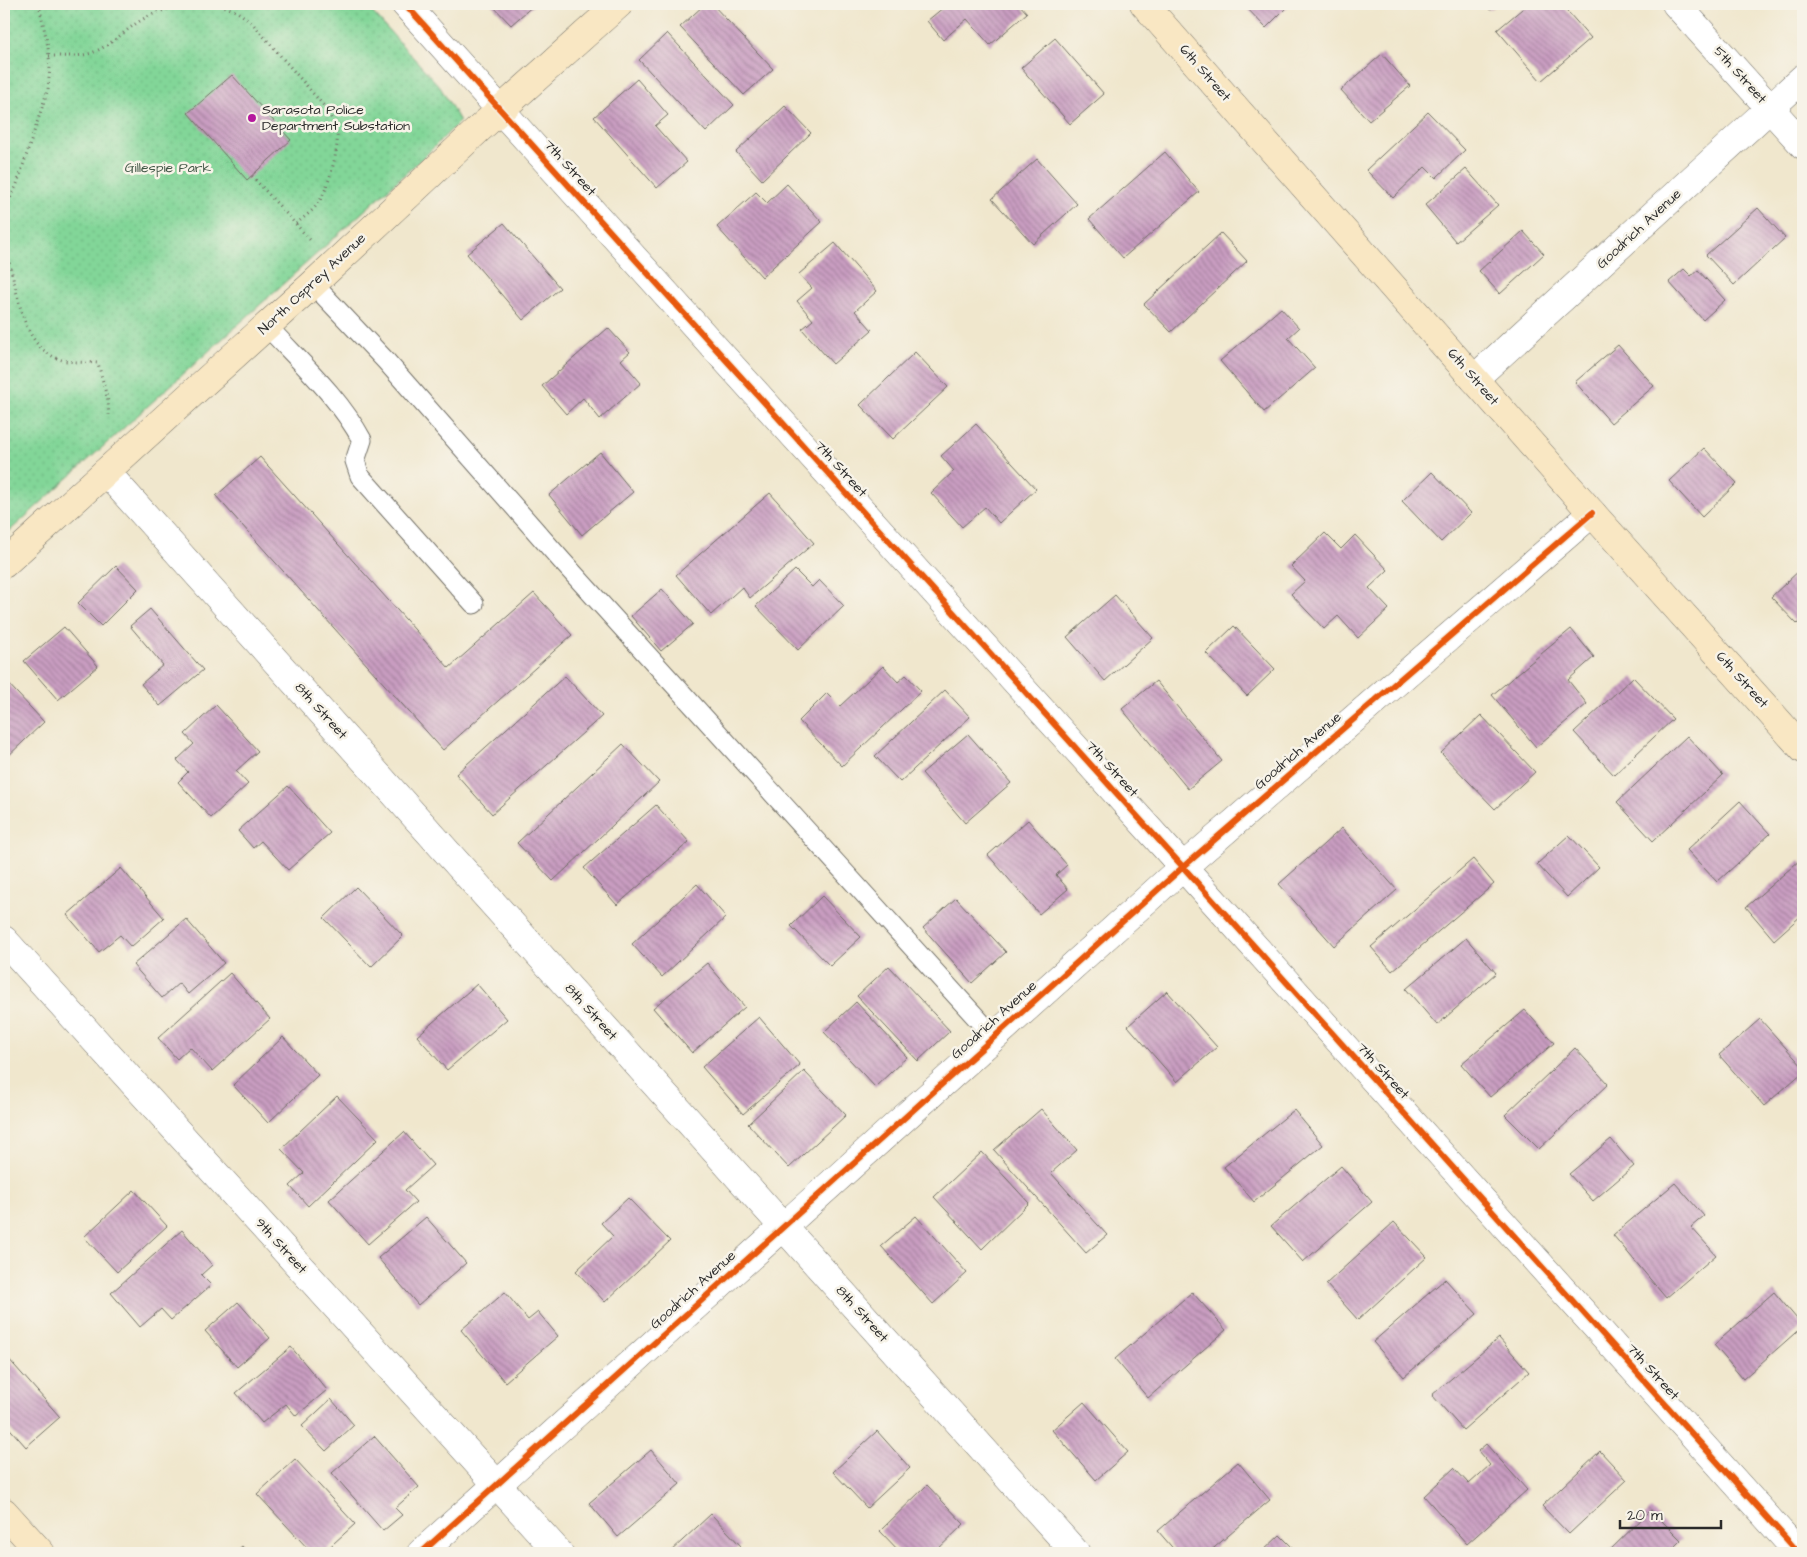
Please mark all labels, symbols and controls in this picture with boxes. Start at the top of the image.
street label: 6th Street [1174,40,1236,106]
street label: 5th Street [1709,42,1772,108]
place label: Sarasota Police Department Substation [262,100,410,136]
marker: Sarasota Police Department Substation [246,112,258,124]
street label: 7th Street [539,135,601,201]
park label: Gillespie Park [125,158,212,178]
street label: Goodrich Avenue [1592,184,1686,274]
street label: North Osprey Avenue [254,228,371,339]
street label: 6th Street [1442,344,1504,410]
street label: 7th Street [810,436,872,502]
street label: 6th Street [1711,647,1773,713]
street label: 8th Street [290,678,352,744]
street label: Goodrich Avenue [1250,707,1346,794]
street label: 7th Street [1081,736,1143,802]
street label: Goodrich Avenue [947,976,1042,1064]
street label: 8th Street [560,979,622,1045]
street label: 7th Street [1352,1038,1414,1104]
street label: 9th Street [250,1214,312,1279]
street label: Goodrich Avenue [646,1246,741,1334]
street label: 8th Street [831,1281,893,1347]
street label: 7th Street [1622,1339,1684,1405]
scale bar [1620,1497,1721,1529]
text: 20 m [1627,1505,1663,1526]

